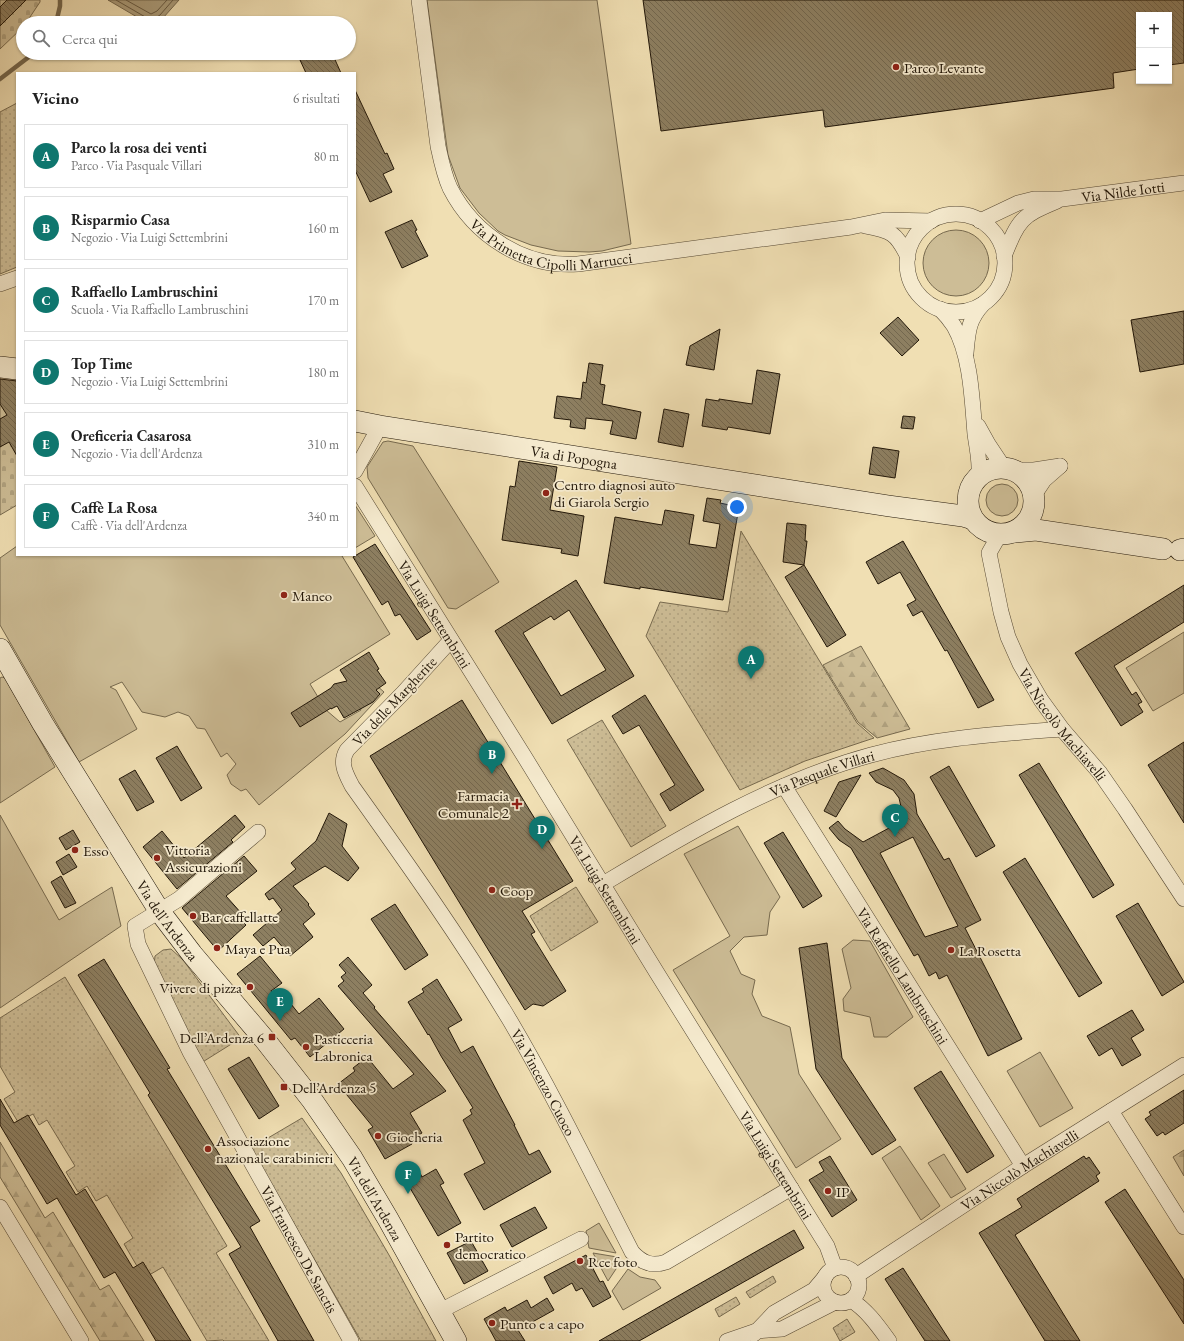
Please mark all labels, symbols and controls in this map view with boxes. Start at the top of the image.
map controls [1136,12,1172,84]
button: + [1136,12,1172,48]
search box [16,16,356,60]
icon: search [30,27,52,49]
text: Cerca qui [62,29,118,48]
button: − [1136,48,1172,84]
place label: Parco Levante [904,58,984,77]
marker: Parco Levante [891,62,901,72]
text: Vicino [32,87,79,109]
text: 6 risultati [293,90,340,107]
text: Parco la rosa dei venti [71,138,207,157]
text: A [41,148,51,165]
text: 80 m [314,148,339,165]
text: Parco · Via Pasquale Villari [71,157,202,174]
street label: Via Nilde Iotti [1080,176,1166,206]
text: Risparmio Casa [71,210,170,229]
street label: Via Primetta Cipolli Marrucci [466,214,633,274]
text: B [42,220,50,237]
text: 160 m [308,220,339,237]
text: Negozio · Via Luigi Settembrini [71,229,228,246]
text: Raffaello Lambruschini [71,282,218,301]
text: C [41,292,51,309]
text: 170 m [308,292,339,309]
text: Scuola · Via Raffaello Lambruschini [71,301,248,318]
text: Top Time [71,354,132,373]
text: D [41,364,51,381]
text: 180 m [308,364,339,381]
text: Negozio · Via Luigi Settembrini [71,373,228,390]
text: Oreficeria Casarosa [71,426,191,445]
text: E [42,436,50,453]
text: 310 m [308,436,339,453]
street label: Via di Popogna [529,440,619,473]
text: Negozio · Via dell'Ardenza [71,445,202,462]
place label: Centro diagnosi auto di Giarola Sergio [554,475,675,511]
marker: Centro diagnosi auto di Giarola Sergio [541,488,551,498]
your location [727,497,747,517]
text: Caffè La Rosa [71,498,157,517]
text: F [42,508,50,525]
text: 340 m [308,508,339,525]
text: Caffè · Via dell'Ardenza [71,517,187,534]
street label: Via Luigi Settembrini [394,556,476,672]
place label: Maneo [292,586,332,605]
marker: Maneo [279,590,289,600]
pin: A [738,646,764,679]
street label: Via delle Margherite [348,652,440,750]
street label: Via Niccolò Machiavelli [1015,664,1112,784]
pin: B [479,741,505,774]
street label: Via Pasquale Villari [766,745,877,801]
place label: Farmacia Comunale 2 [438,786,510,822]
marker: Farmacia Comunale 2 [512,799,522,809]
pin: C [882,804,908,837]
pin: D [529,816,555,849]
street label: Via Luigi Settembrini [565,832,646,947]
place label: Vittoria Assicurazioni [164,840,242,876]
place label: Esso [83,841,109,860]
marker: Esso [70,845,80,855]
marker: Vittoria Assicurazioni [152,853,162,863]
street label: Via dell'Ardenza [133,876,203,964]
place label: Coop [500,881,534,900]
marker: Coop [487,885,497,895]
street label: Via Raffaello Lambruschini [853,904,954,1048]
place label: Bar caffellatte [201,907,278,926]
marker: Bar caffellatte [188,911,198,921]
place label: Maya e Pua [225,939,290,958]
place label: La Rosetta [959,941,1021,960]
marker: Maya e Pua [212,943,222,953]
marker: La Rosetta [946,945,956,955]
place label: Vivere di pizza [160,978,242,997]
marker: Vivere di pizza [245,982,255,992]
pin: E [267,988,293,1021]
street label: Via Vincenzo Cuoco [507,1025,581,1139]
place label: Dell’Ardenza 6 [180,1028,264,1047]
place label: Pasticceria Labronica [314,1029,373,1065]
marker: Dell’Ardenza 6 [267,1032,277,1042]
marker: Pasticceria Labronica [301,1042,311,1052]
place label: Dell’Ardenza 5 [292,1078,376,1097]
marker: Dell’Ardenza 5 [279,1082,289,1092]
street label: Via Luigi Settembrini [736,1107,817,1223]
street label: Via Niccolò Machiavelli [957,1124,1082,1214]
place label: Giocheria [386,1127,442,1146]
place label: Associazione nazionale carabinieri [215,1131,333,1167]
marker: Giocheria [373,1131,383,1141]
marker: Associazione nazionale carabinieri [203,1144,213,1154]
street label: Via dell'Ardenza [344,1153,408,1244]
pin: F [395,1161,421,1194]
street label: Via Francesco De Sanctis [257,1182,343,1316]
place label: IP [836,1182,849,1201]
marker: IP [823,1186,833,1196]
place label: Partito democratico [455,1227,526,1263]
marker: Partito democratico [442,1240,452,1250]
place label: Rce foto [588,1252,637,1271]
marker: Rce foto [575,1256,585,1266]
place label: Punto e a capo [500,1314,584,1333]
marker: Punto e a capo [487,1318,497,1328]

